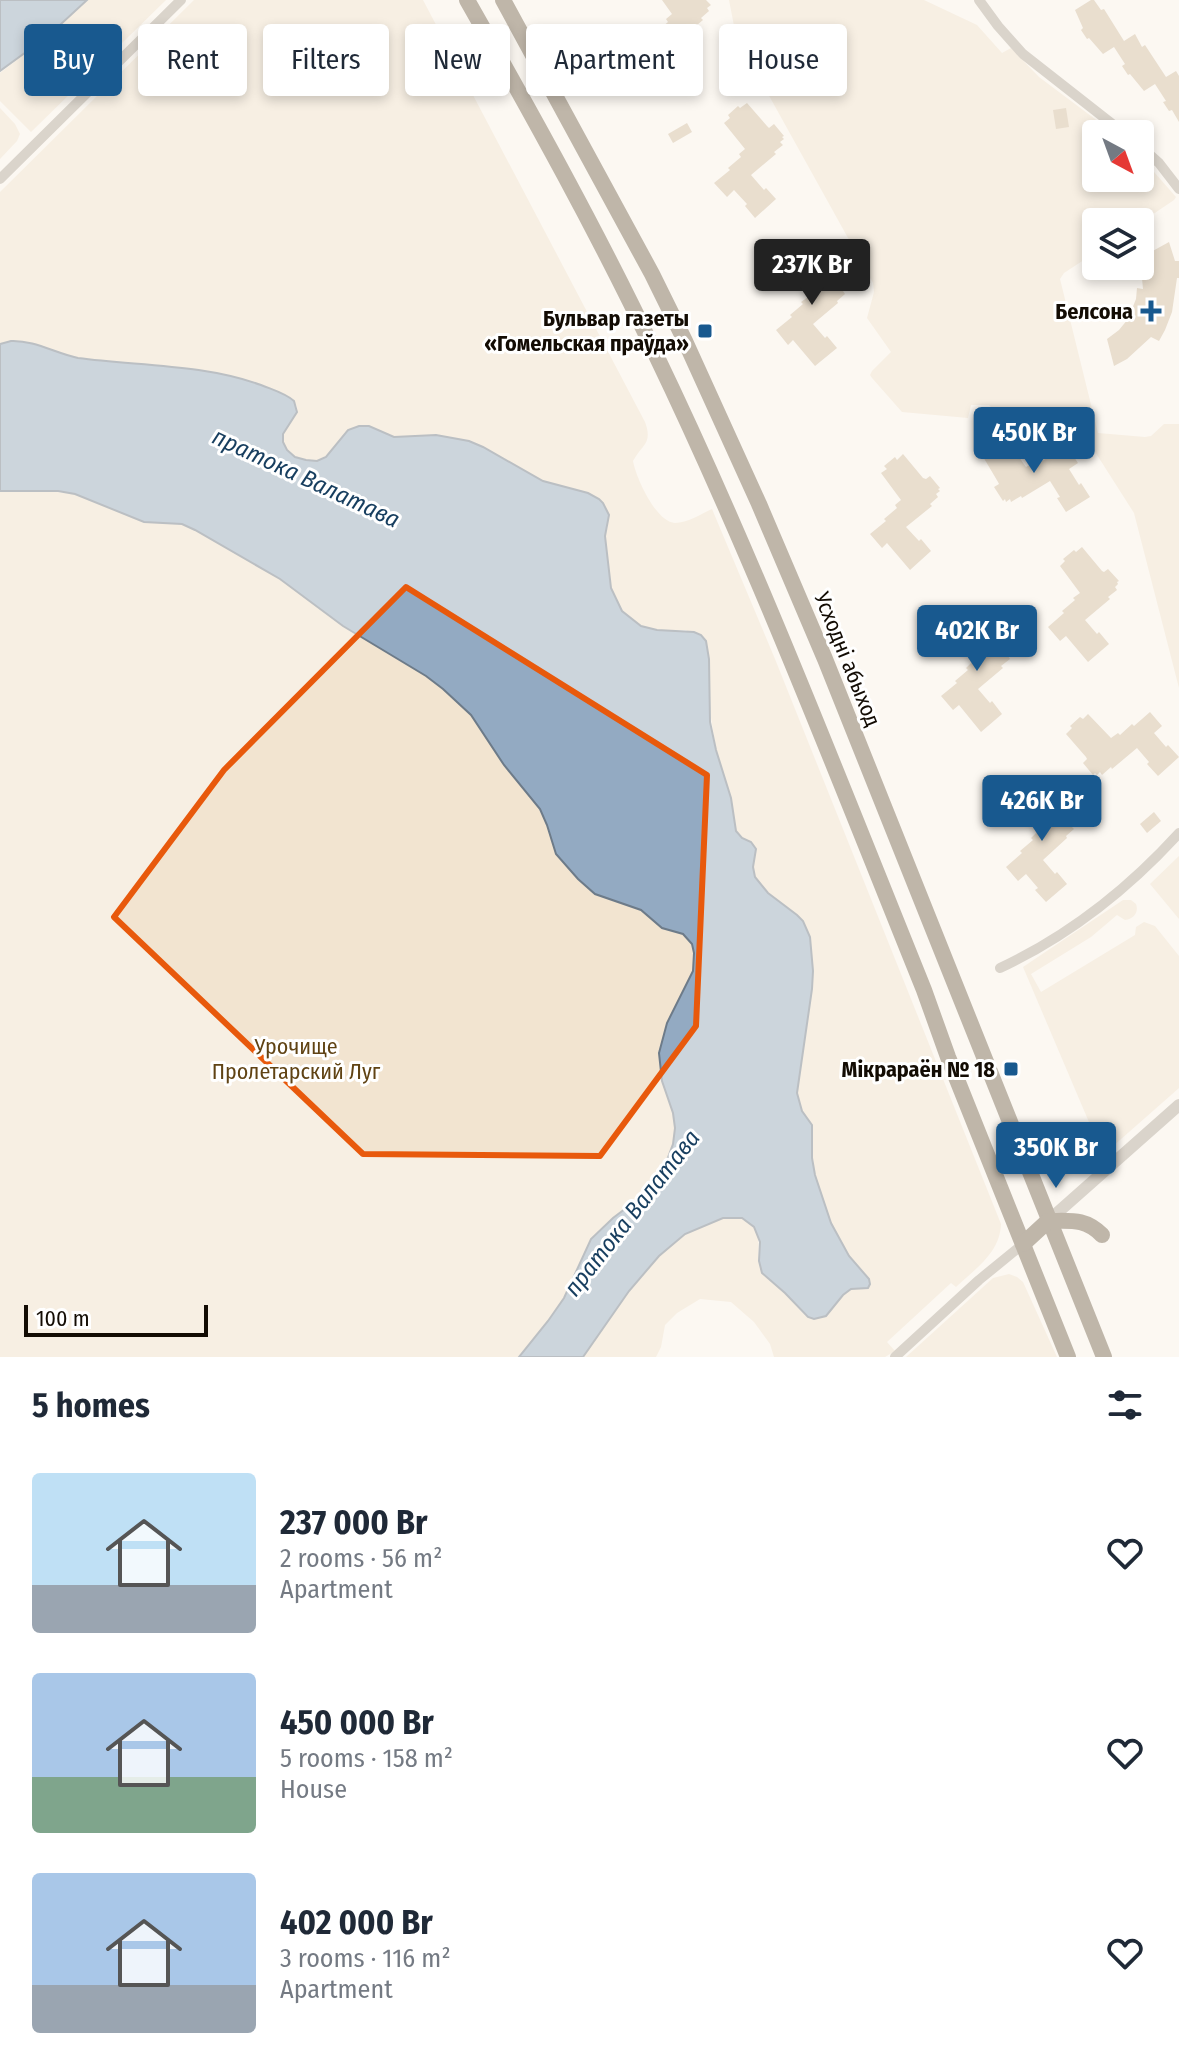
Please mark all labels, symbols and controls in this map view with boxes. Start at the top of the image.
chip: Buy [24,24,122,96]
chip: Rent [138,24,247,96]
chip: Filters [263,24,389,96]
chip: New [405,24,510,96]
chip: Apartment [526,24,703,96]
chip: House [719,24,847,96]
north arrow [1082,120,1154,192]
map controls [1082,120,1154,280]
button: layers [1082,208,1154,280]
pin: 237K Br [738,239,886,307]
text: 237K Br [772,249,852,280]
place label: Белсона [1055,298,1133,325]
marker: Белсона [1140,300,1162,322]
place label: Бульвар газеты «Гомельская праўда» [484,305,689,357]
marker: Бульвар газеты «Гомельская праўда» [696,322,714,340]
pin: 450K Br [960,407,1108,475]
text: 450K Br [992,417,1076,448]
water label: пратока Валатава [208,422,404,534]
street label: Усходні абыход [808,587,887,730]
pin: 402K Br [903,605,1051,673]
text: 402K Br [935,615,1019,646]
pin: 426K Br [968,775,1116,843]
text: 426K Br [1000,785,1084,816]
park label: Урочище Пролетарский Луг [212,1033,381,1085]
place label: Мікрараён № 18 [842,1056,995,1083]
marker: Мікрараён № 18 [1002,1060,1020,1078]
pin: 350K Br [982,1122,1130,1190]
water label: пратока Валатава [558,1124,706,1302]
text: 350K Br [1014,1132,1098,1163]
scale bar [24,1301,208,1337]
text: 100 m [36,1305,90,1332]
icon: filters [1103,1383,1147,1427]
text: 5 homes [32,1385,150,1426]
text: 237 000 Br [280,1502,427,1543]
icon: home [96,1505,192,1601]
icon: heart [1103,1531,1147,1575]
text: 2 rooms · 56 m² [280,1543,442,1574]
text: Apartment [280,1574,393,1605]
text: 450 000 Br [280,1702,434,1743]
icon: home [96,1705,192,1801]
icon: heart [1103,1731,1147,1775]
text: 5 rooms · 158 m² [280,1743,453,1774]
text: House [280,1774,347,1805]
text: 402 000 Br [280,1902,433,1943]
icon: home [96,1905,192,2001]
icon: heart [1103,1931,1147,1975]
text: 3 rooms · 116 m² [280,1943,451,1974]
text: Apartment [280,1974,393,2005]

